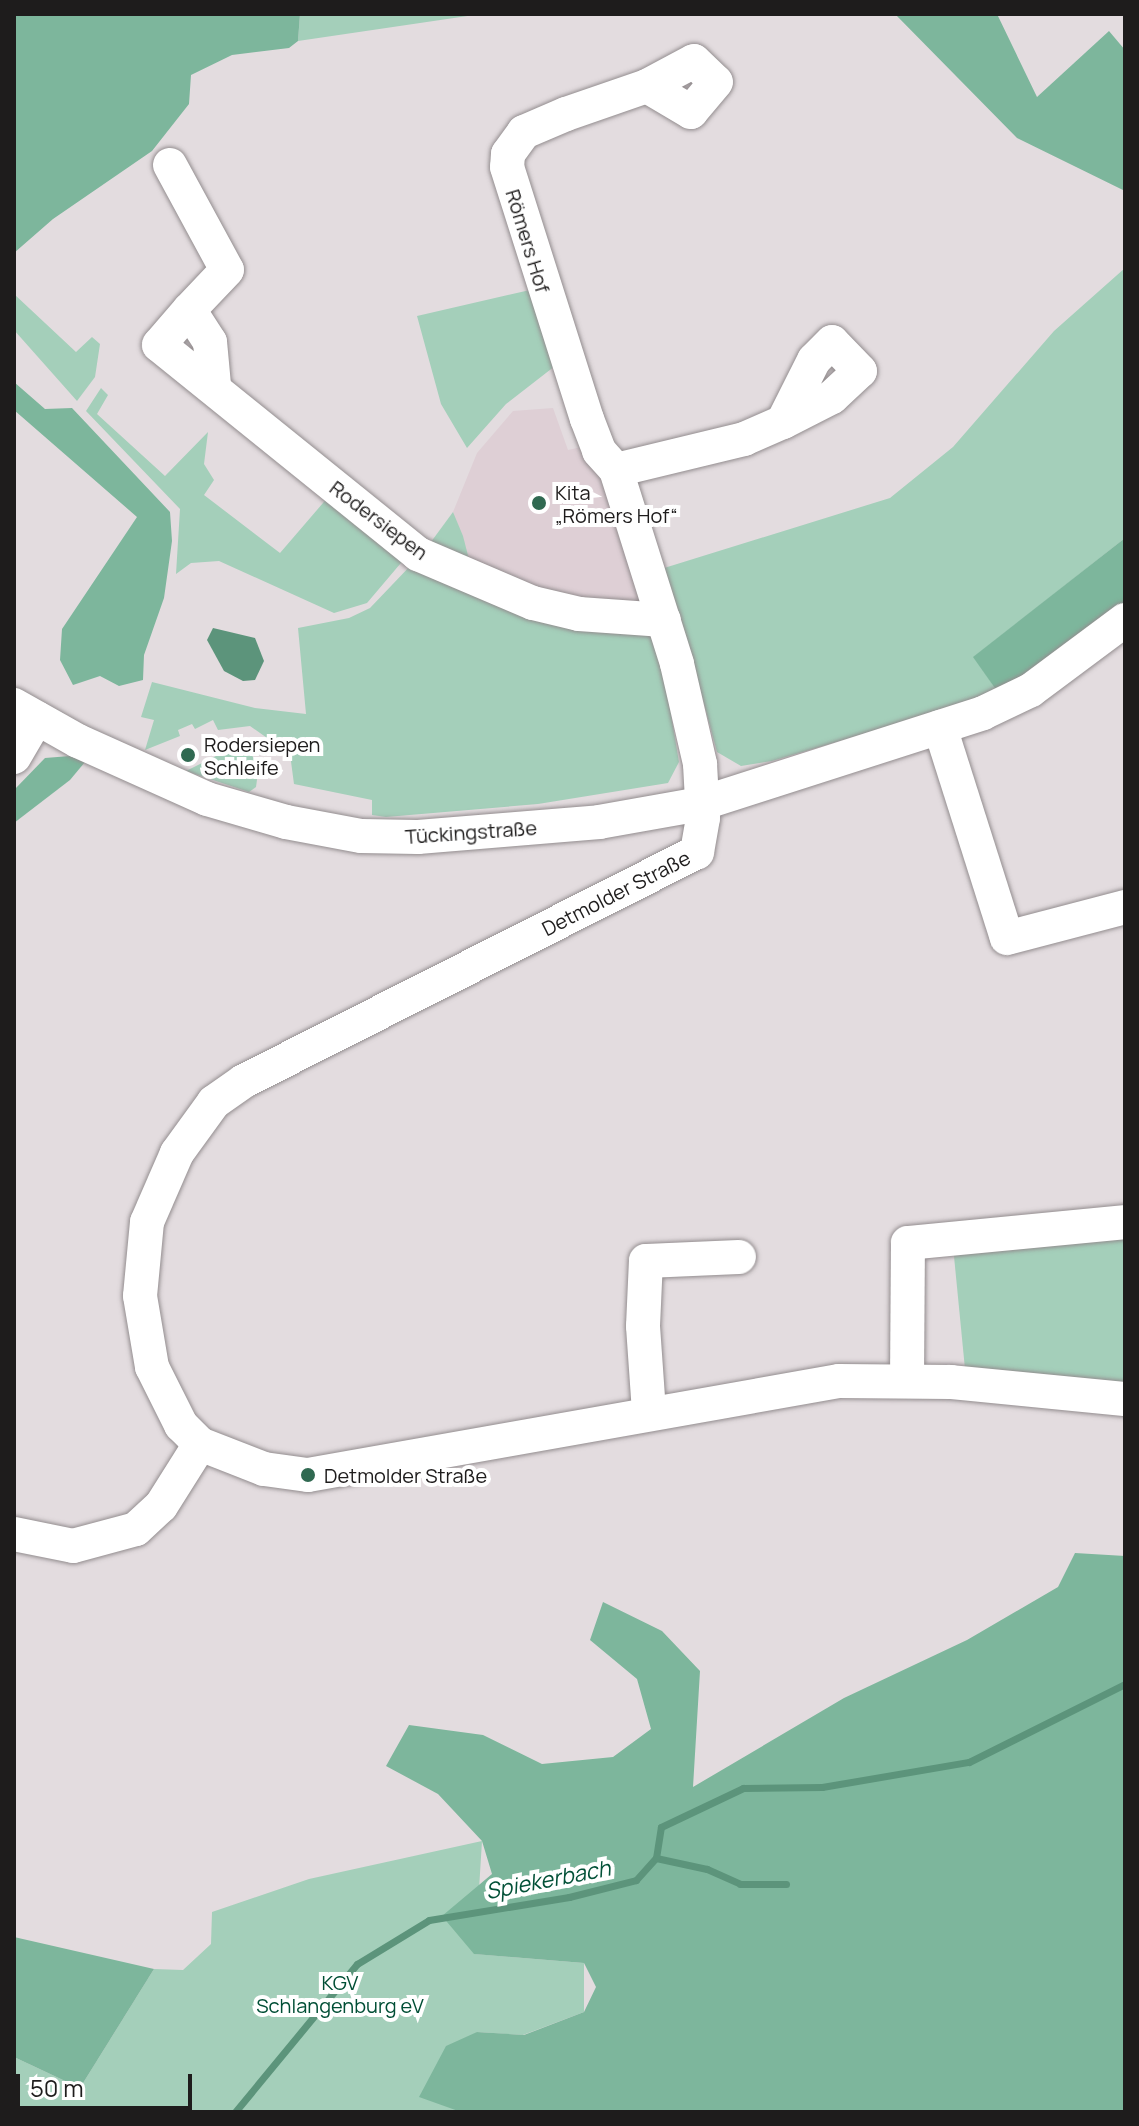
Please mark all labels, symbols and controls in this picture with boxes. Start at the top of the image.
street label: Römers Hof [501,186,555,296]
street label: Rodersiepen [325,475,433,565]
place label: Kita „Römers Hof“ [555,480,678,527]
marker: Kita „Römers Hof“ [530,494,548,512]
place label: Rodersiepen Schleife [204,732,320,779]
marker: Rodersiepen Schleife [179,746,197,764]
street label: Tückingstraße [404,815,538,849]
street label: Detmolder Straße [538,845,694,941]
place label: Detmolder Straße [324,1463,487,1487]
marker: Detmolder Straße [299,1466,317,1484]
water label: Spiekerbach [483,1855,613,1905]
park label: KGV Schlangenburg eV [256,1970,424,2017]
scale bar [20,2058,196,2108]
text: 50 m [30,2071,84,2104]

